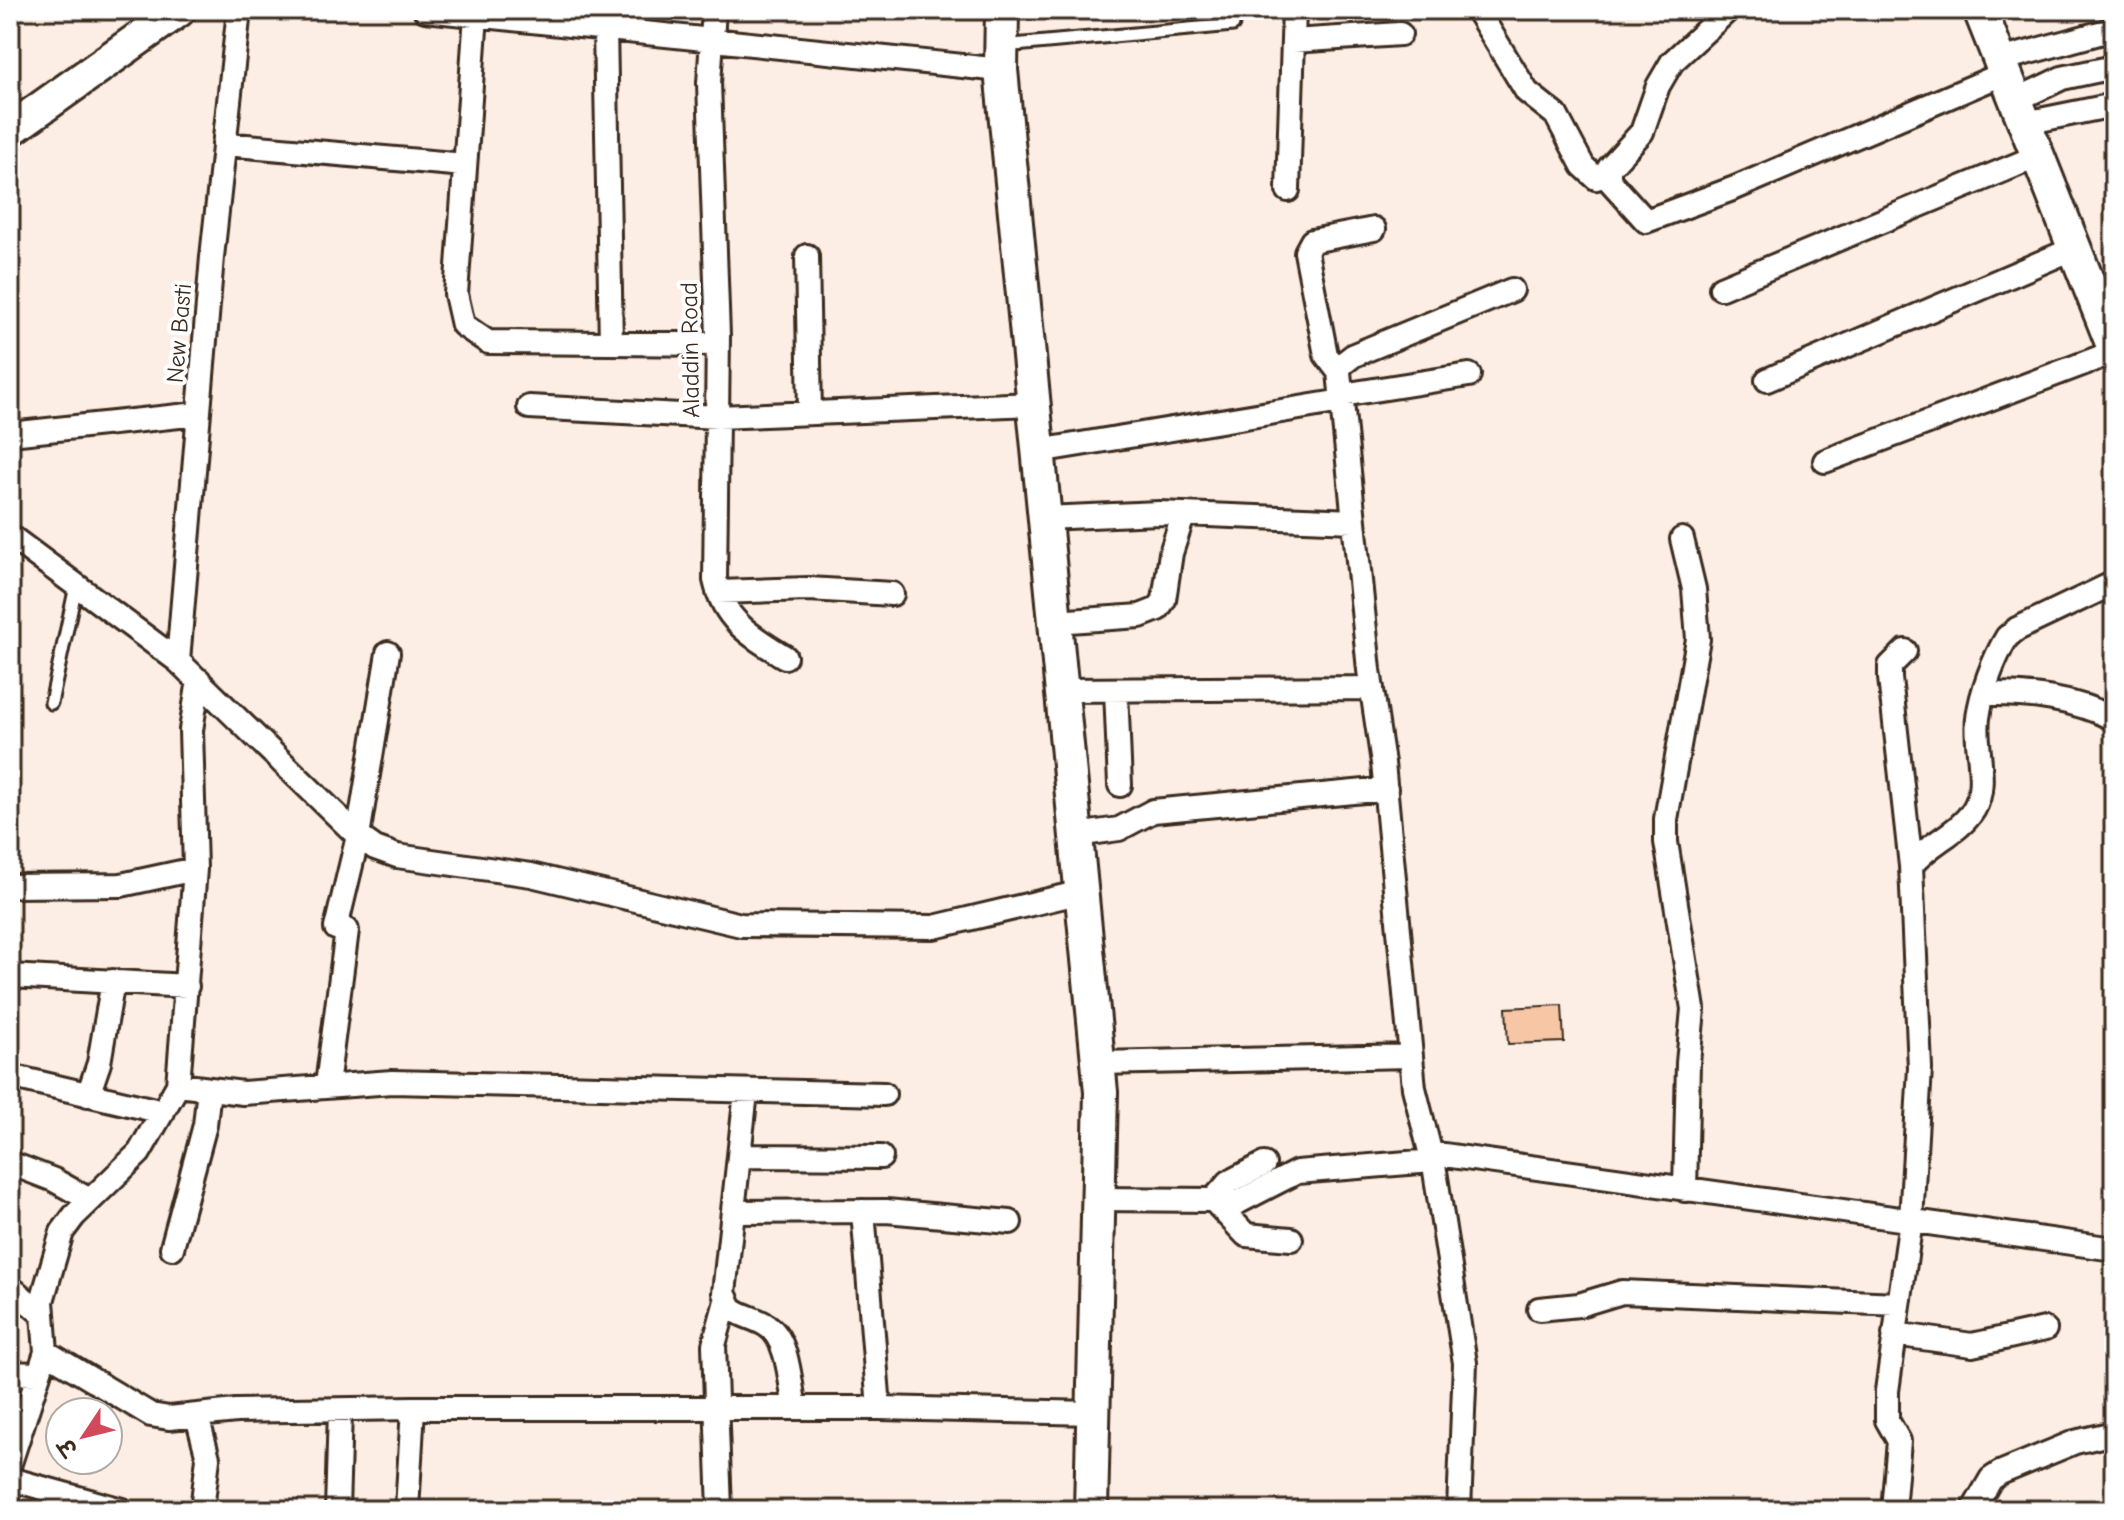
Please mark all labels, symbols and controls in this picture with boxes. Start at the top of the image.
street label: New Basti [161,282,197,384]
street label: Aladdin Road [675,282,705,418]
north arrow [44,1396,124,1476]
text: उ [52,1432,84,1462]

